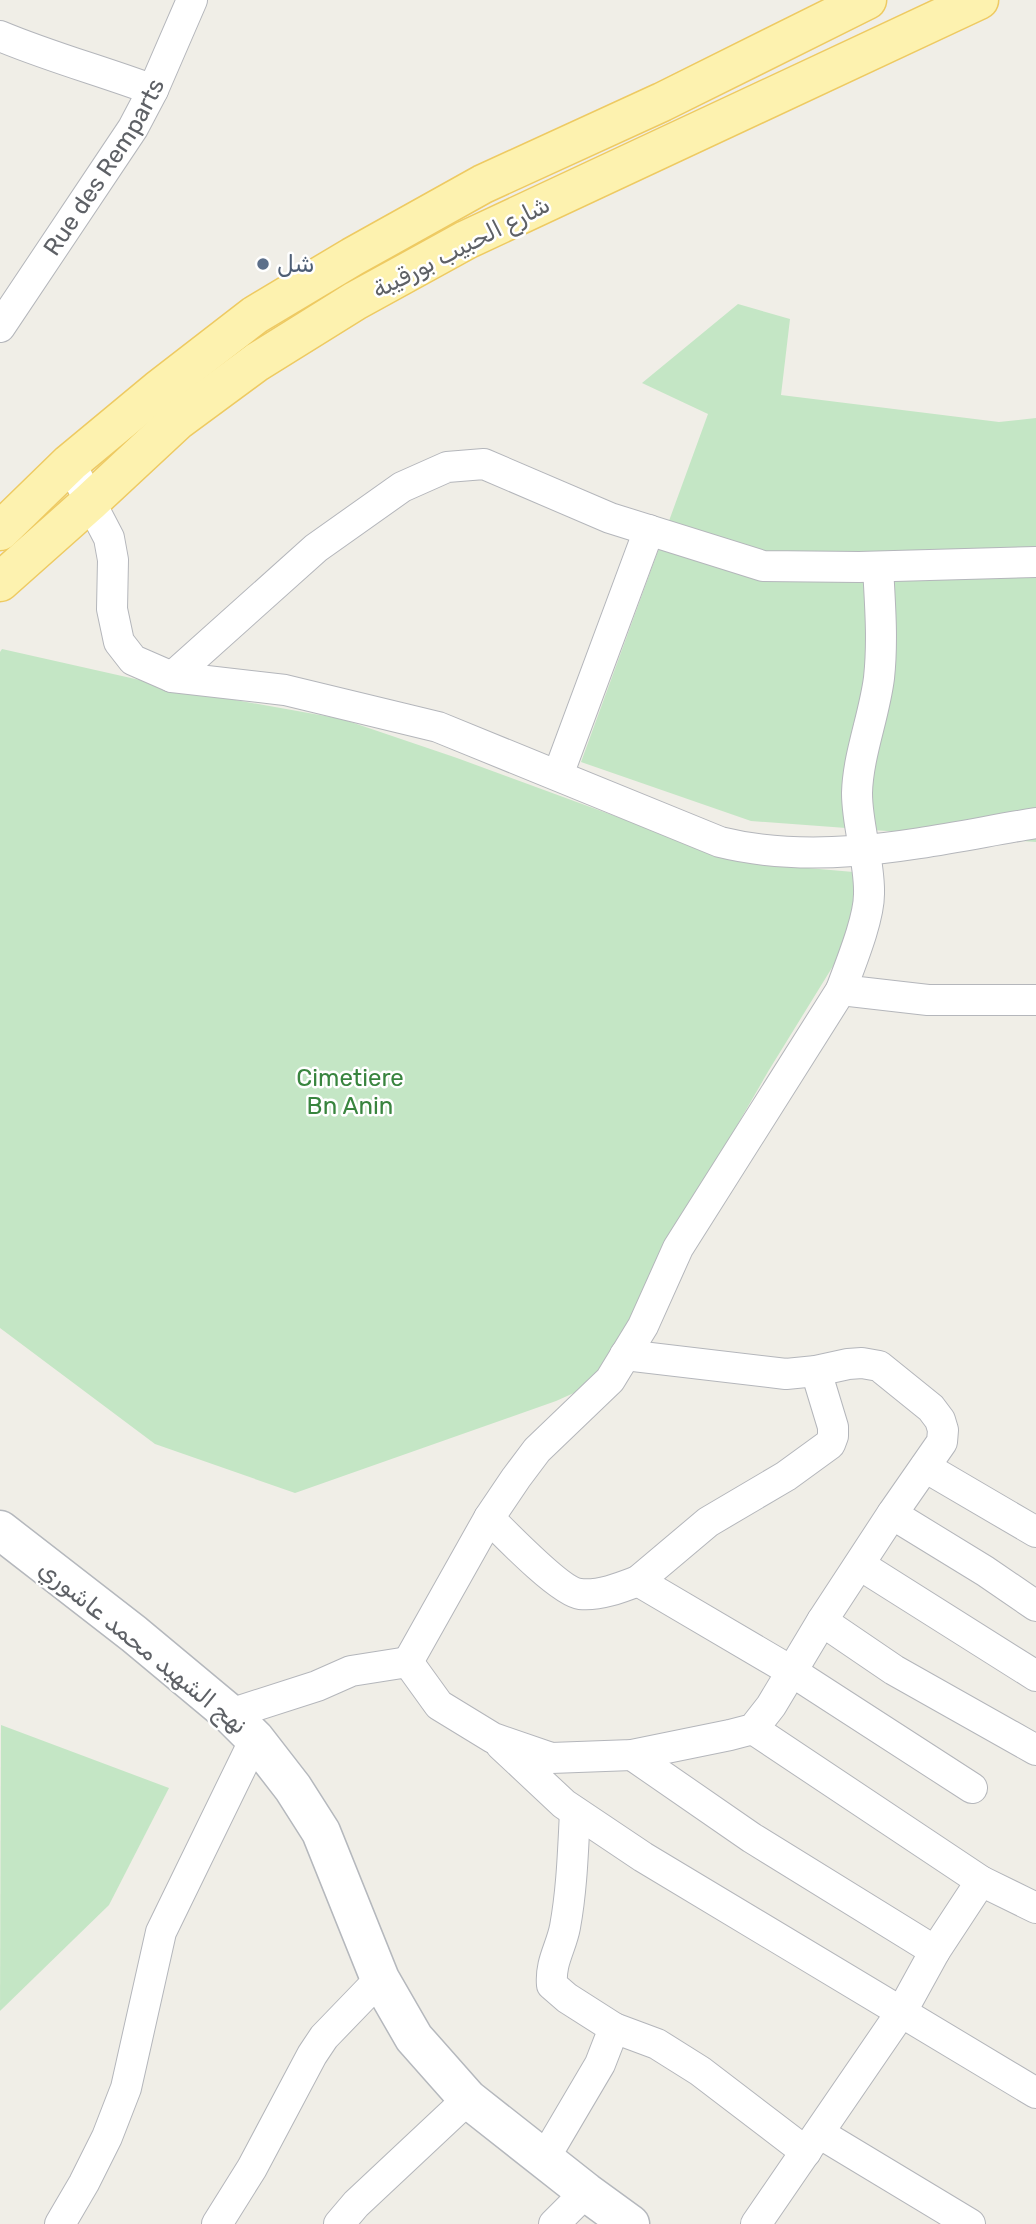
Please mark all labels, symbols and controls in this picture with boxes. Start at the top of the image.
street label: Rue des Remparts [38,75,170,261]
street label: شارع الحبيب بورقيبة [368,190,555,306]
place label: شل [277,250,315,278]
marker: شل [255,256,271,272]
park label: Cimetiere Bn Anin [296,1064,404,1120]
street label: نهج الشهيد محمد عاشوري [31,1554,253,1742]

